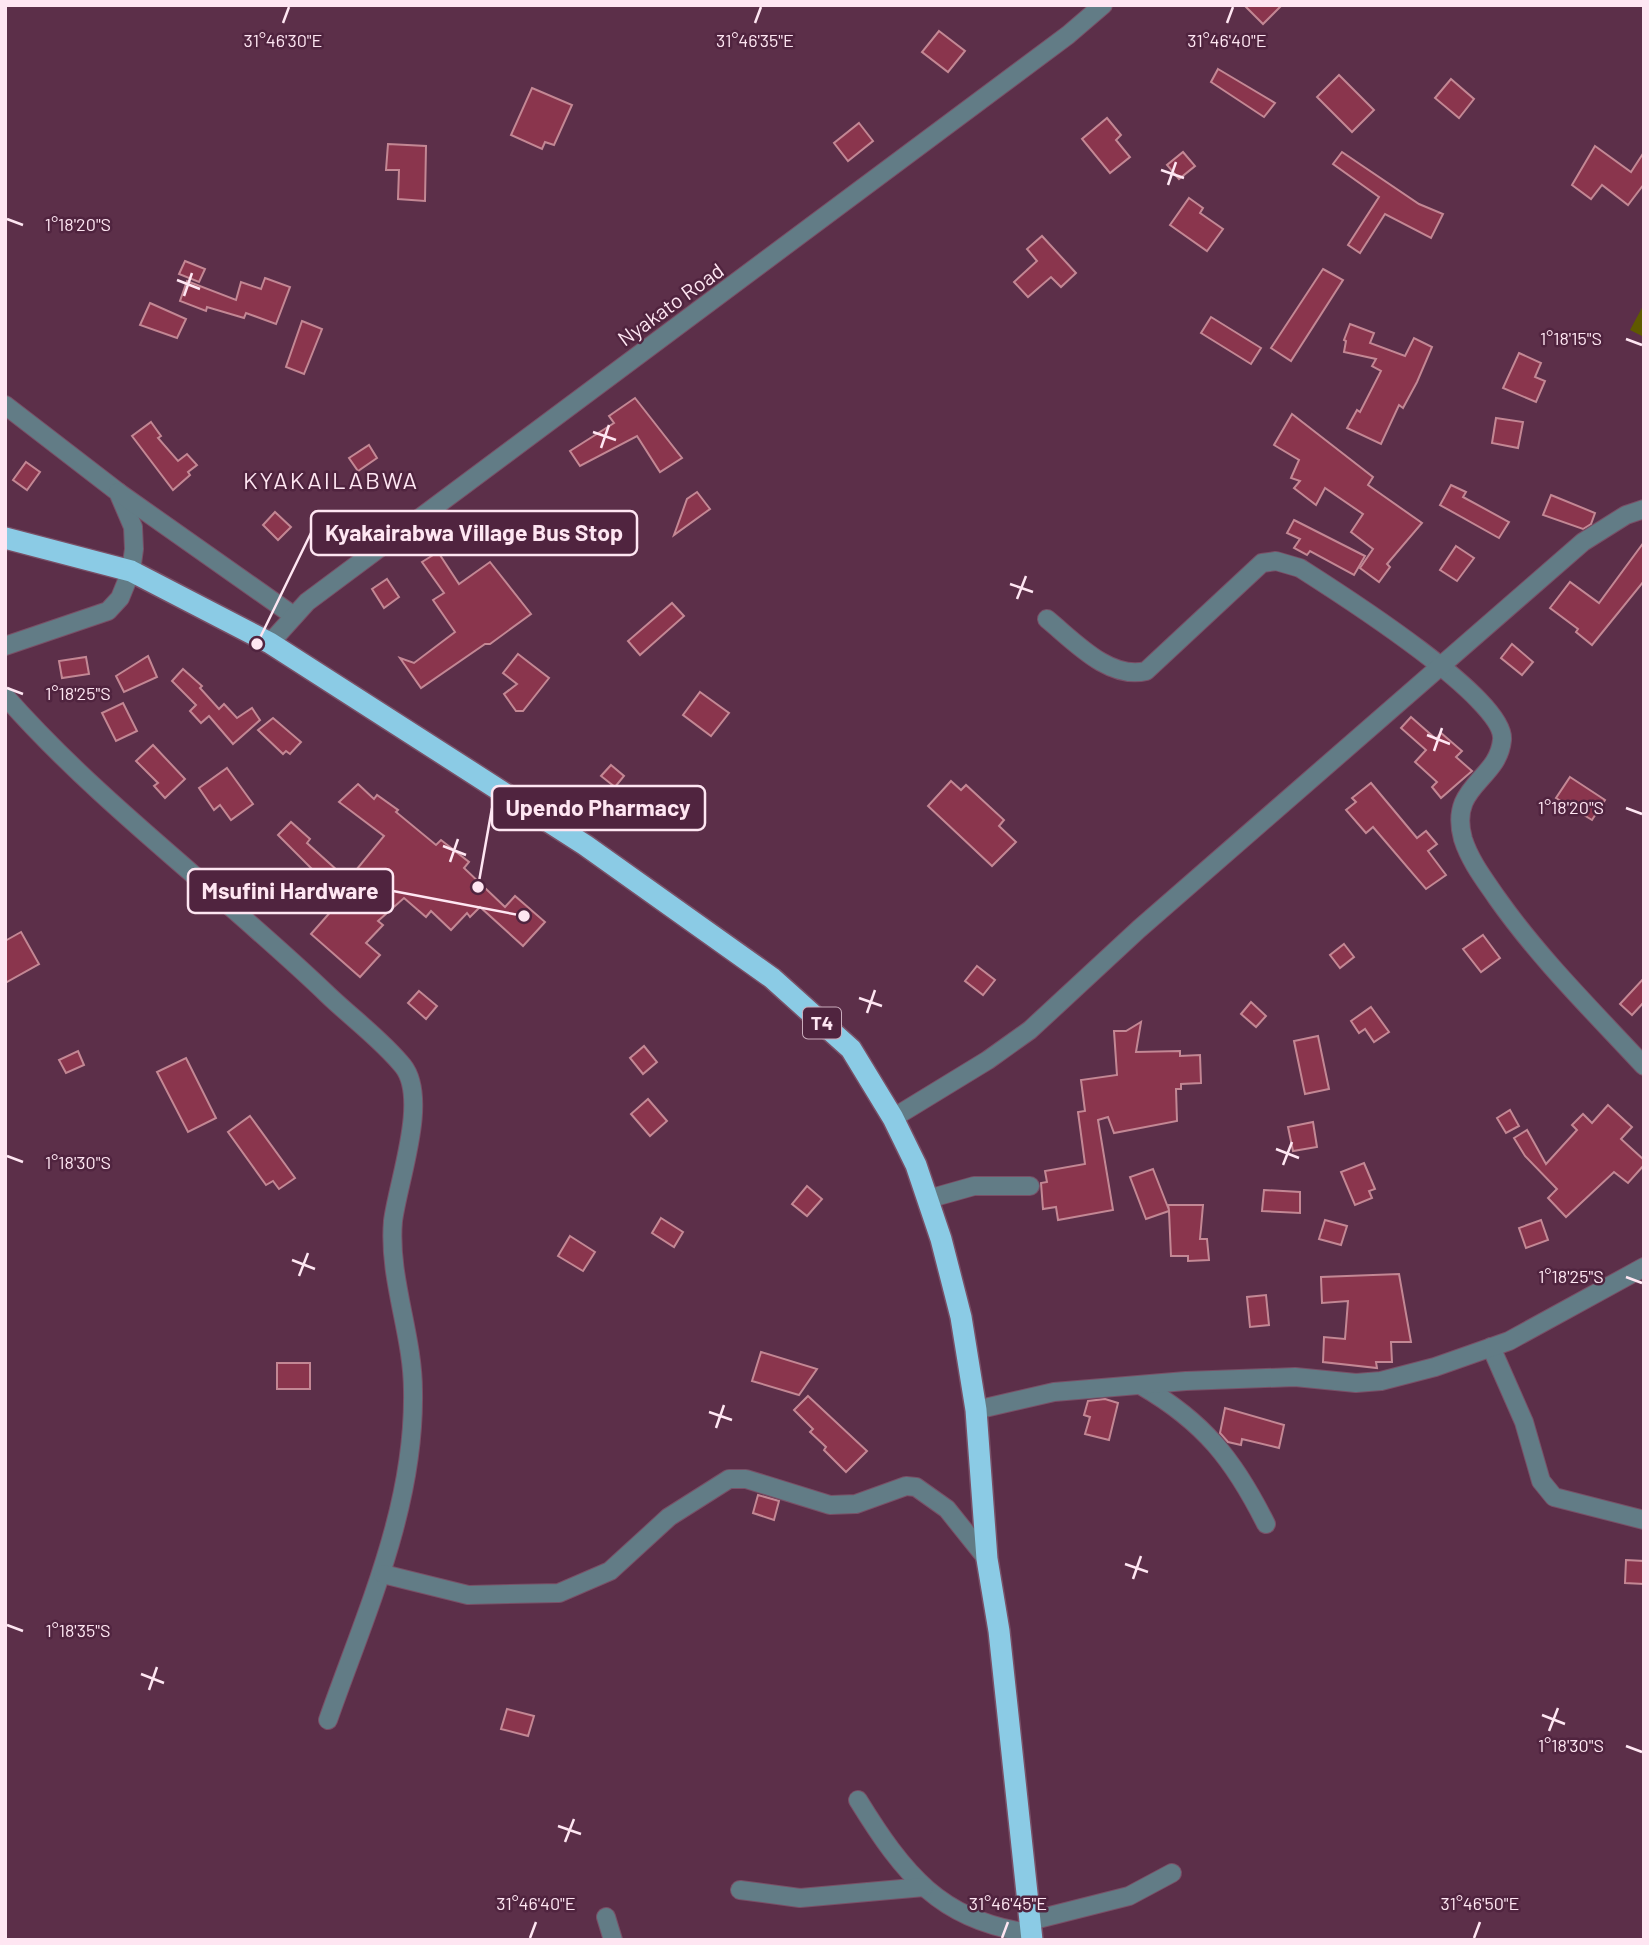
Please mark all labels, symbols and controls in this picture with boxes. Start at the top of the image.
text: 31°46'30"E [244,29,322,51]
text: 31°46'35"E [716,29,794,51]
text: 31°46'40"E [1187,29,1267,51]
text: 1°18'20"S [45,213,111,235]
street label: Nyakato Road [612,257,728,351]
text: 1°18'15"S [1540,327,1602,349]
district label: KYAKAILABWA [243,465,419,494]
callout: Kyakairabwa Village Bus Stop [311,511,637,555]
text: Kyakairabwa Village Bus Stop [325,518,623,546]
text: 1°18'25"S [45,682,111,704]
callout: Upendo Pharmacy [492,786,705,830]
text: Upendo Pharmacy [505,793,691,821]
text: 1°18'20"S [1538,796,1604,818]
callout: Msufini Hardware [188,869,393,913]
text: Msufini Hardware [201,876,379,904]
road number: T4 [803,1007,841,1038]
text: 1°18'30"S [45,1151,111,1173]
text: 1°18'25"S [1538,1265,1604,1287]
text: 1°18'35"S [46,1619,110,1641]
text: 1°18'30"S [1538,1734,1604,1756]
text: 31°46'40"E [496,1892,576,1914]
text: 31°46'45"E [969,1892,1047,1914]
text: 31°46'50"E [1441,1892,1519,1914]

